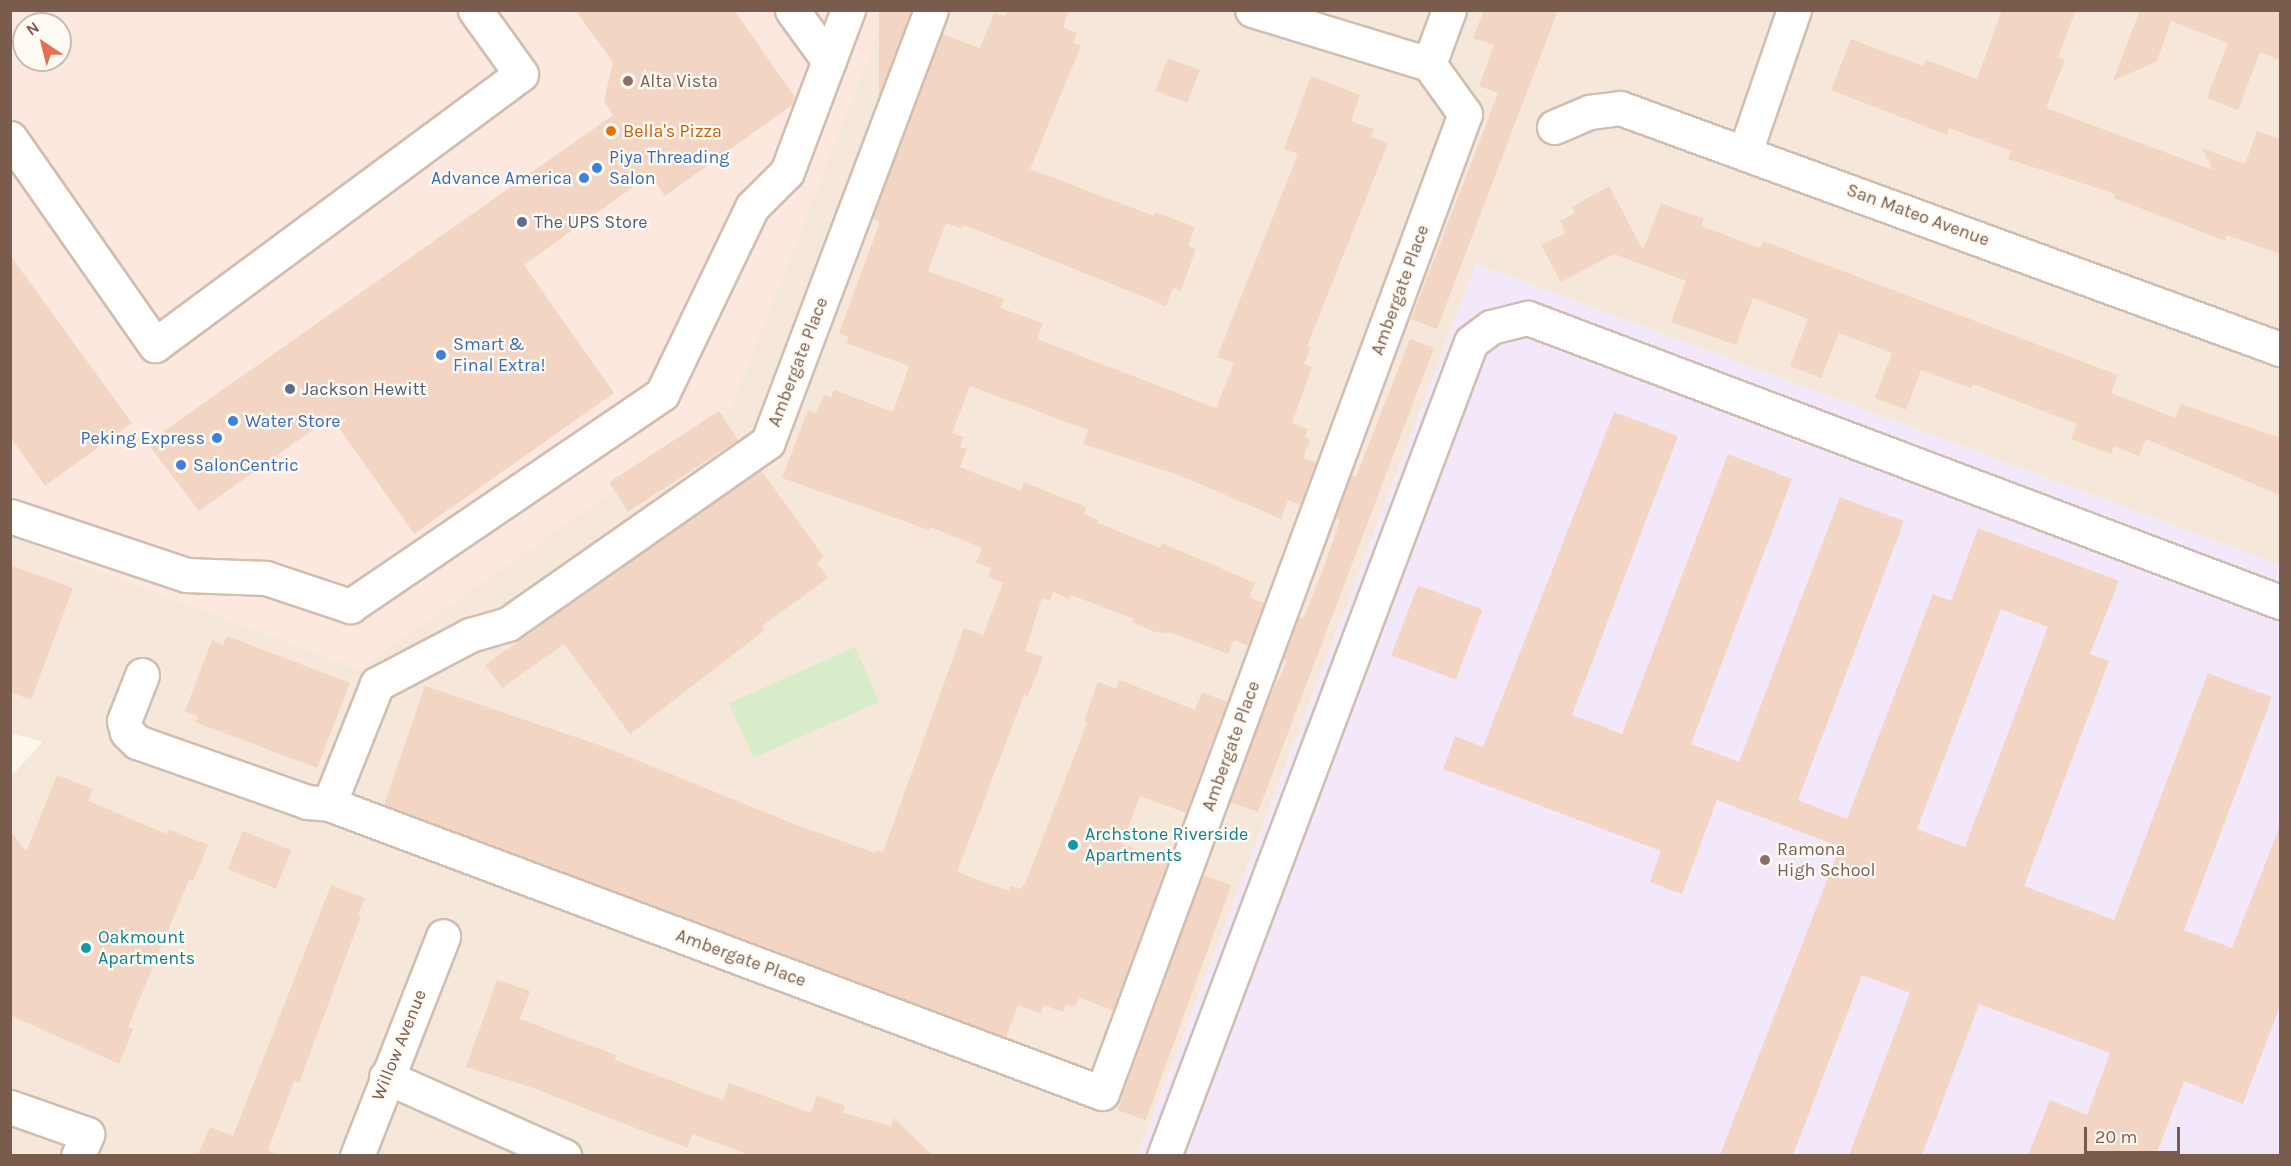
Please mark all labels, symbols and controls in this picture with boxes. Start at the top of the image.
north arrow [12,12,72,72]
text: N [22,17,43,40]
place label: Alta Vista [640,70,718,92]
marker: Alta Vista [621,74,635,88]
place label: Bella's Pizza [623,120,722,142]
marker: Bella's Pizza [604,124,618,138]
place label: Piya Threading Salon [609,147,729,190]
marker: Piya Threading Salon [590,161,604,175]
place label: Advance America [431,167,572,189]
marker: Advance America [577,171,591,185]
street label: San Mateo Avenue [1844,179,1992,251]
place label: The UPS Store [534,211,647,233]
marker: The UPS Store [515,215,529,229]
street label: Ambergate Place [1366,222,1434,358]
street label: Ambergate Place [763,294,833,430]
place label: Smart & Final Extra! [453,334,545,376]
marker: Smart & Final Extra! [434,348,448,362]
place label: Jackson Hewitt [302,378,426,400]
marker: Jackson Hewitt [283,382,297,396]
place label: Water Store [245,410,340,432]
marker: Water Store [226,414,240,428]
place label: Peking Express [80,427,205,449]
marker: Peking Express [210,431,224,445]
place label: SalonCentric [193,454,299,476]
marker: SalonCentric [174,458,188,472]
street label: Ambergate Place [1197,678,1265,814]
place label: Archstone Riverside Apartments [1085,824,1248,866]
marker: Archstone Riverside Apartments [1066,838,1080,852]
place label: Ramona High School [1777,839,1875,882]
marker: Ramona High School [1758,853,1772,867]
street label: Ambergate Place [673,924,809,992]
place label: Oakmount Apartments [98,927,195,970]
marker: Oakmount Apartments [79,941,93,955]
street label: Willow Avenue [367,986,431,1104]
scale bar [2087,1115,2183,1153]
text: 20 m [2095,1126,2137,1148]

